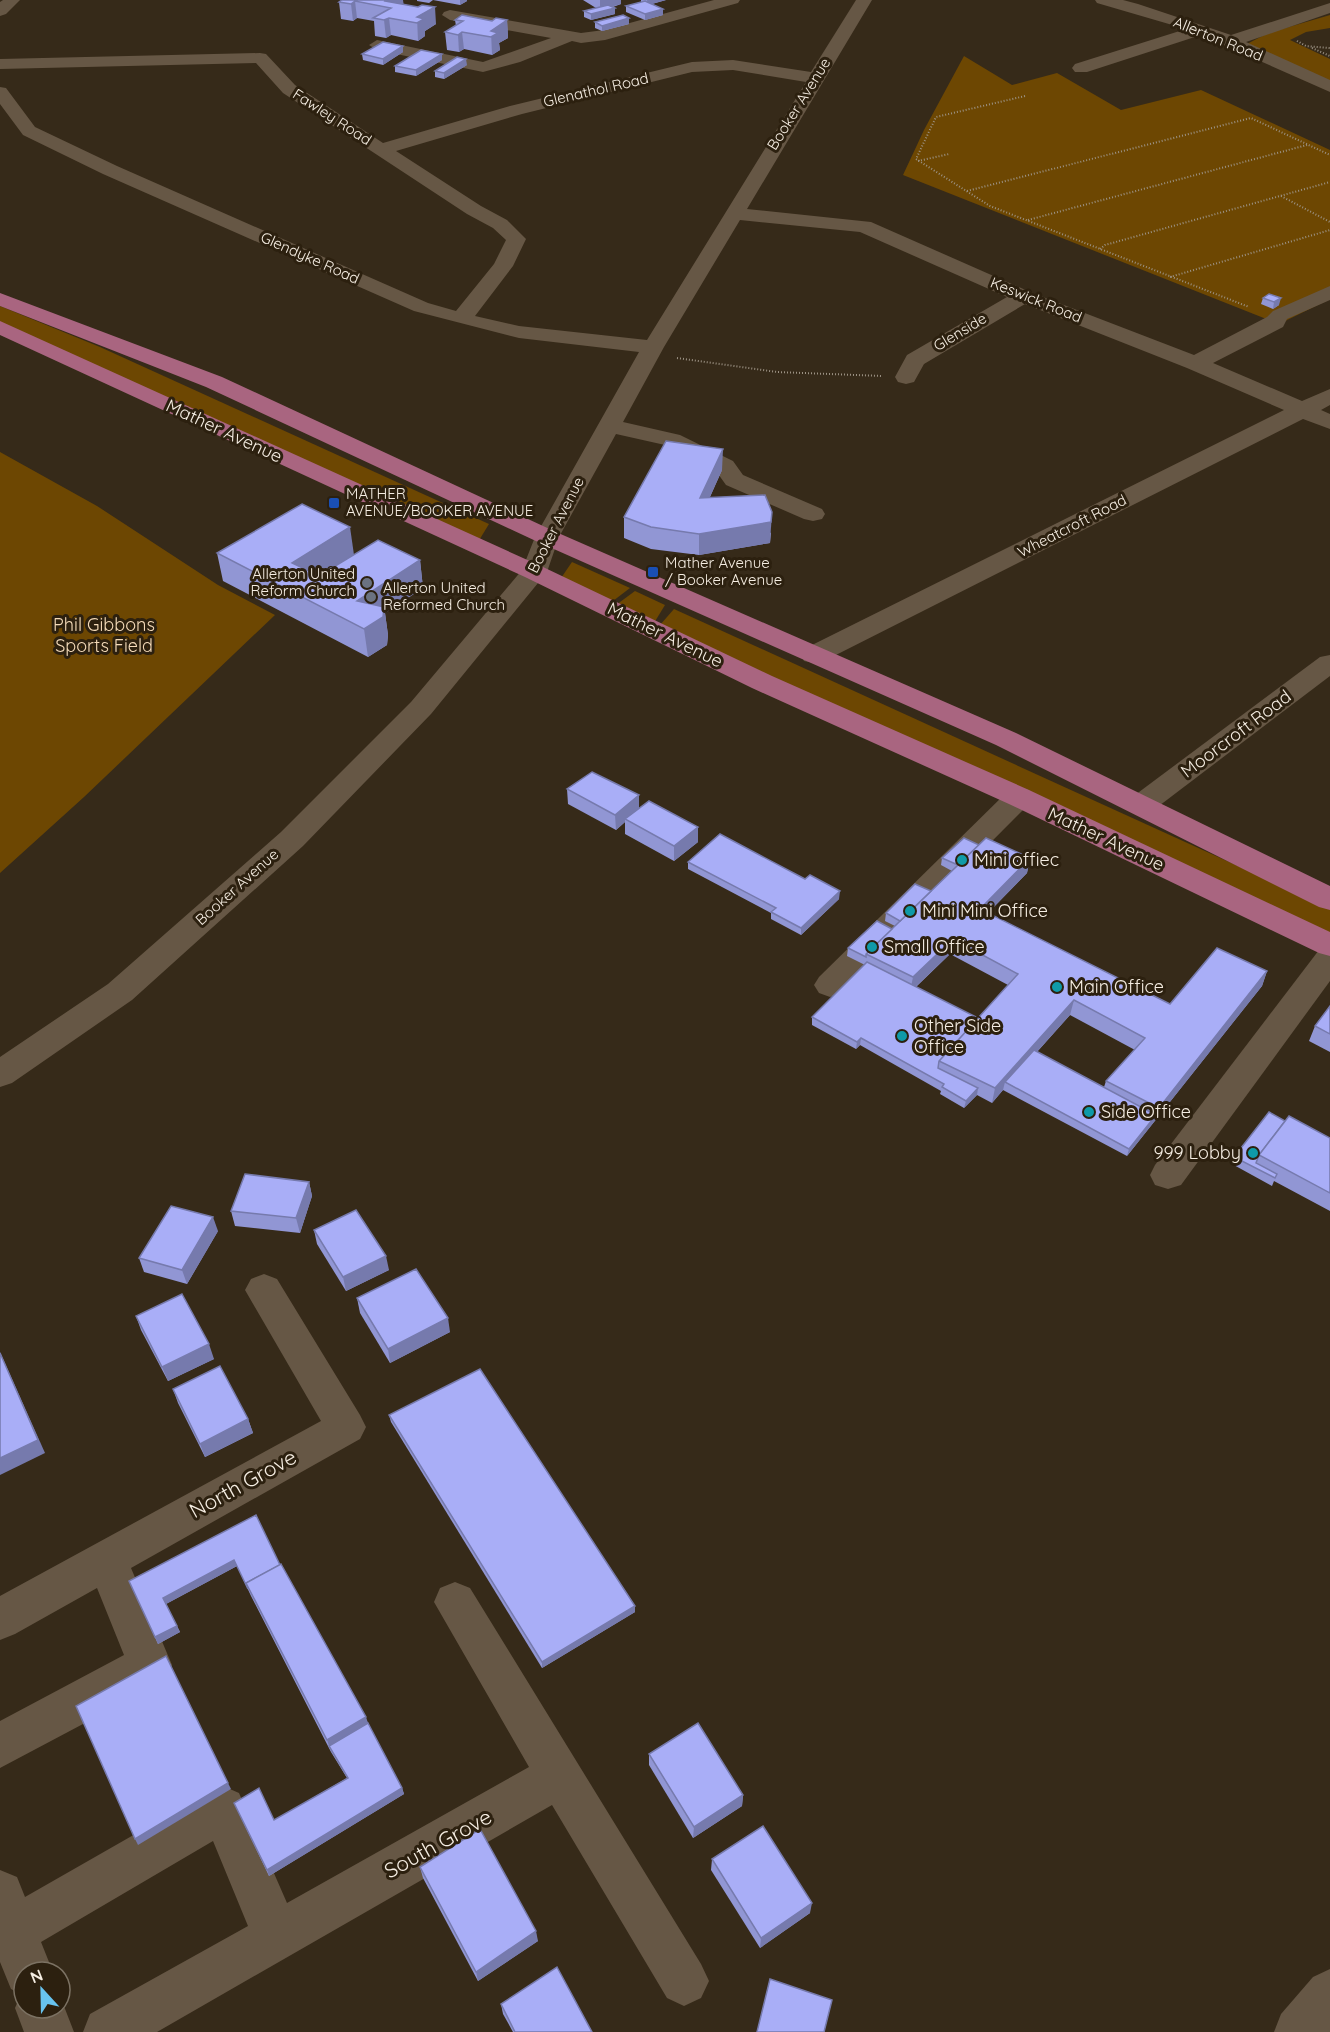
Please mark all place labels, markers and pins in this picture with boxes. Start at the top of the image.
place label: MATHER AVENUE/BOOKER AVENUE [346,484,533,520]
marker: MATHER AVENUE/BOOKER AVENUE [327,496,341,510]
place label: Mather Avenue / Booker Avenue [665,553,782,589]
place label: Allerton United Reform Church [251,564,355,600]
marker: Mather Avenue / Booker Avenue [646,565,660,579]
marker: Allerton United Reform Church [360,576,374,590]
place label: Allerton United Reformed Church [383,578,505,614]
marker: Allerton United Reformed Church [364,590,378,604]
place label: Mini offiec [974,848,1059,871]
marker: Mini offiec [955,853,969,867]
place label: Mini Mini Office [922,899,1048,922]
marker: Mini Mini Office [903,904,917,918]
place label: Small Office [884,935,985,958]
marker: Small Office [865,940,879,954]
place label: Main Office [1069,975,1164,998]
marker: Main Office [1050,980,1064,994]
place label: Other Side Office [914,1014,1001,1058]
marker: Other Side Office [895,1029,909,1043]
place label: Side Office [1101,1100,1191,1123]
marker: Side Office [1082,1105,1096,1119]
place label: 999 Lobby [1153,1141,1241,1164]
marker: 999 Lobby [1246,1146,1260,1160]

